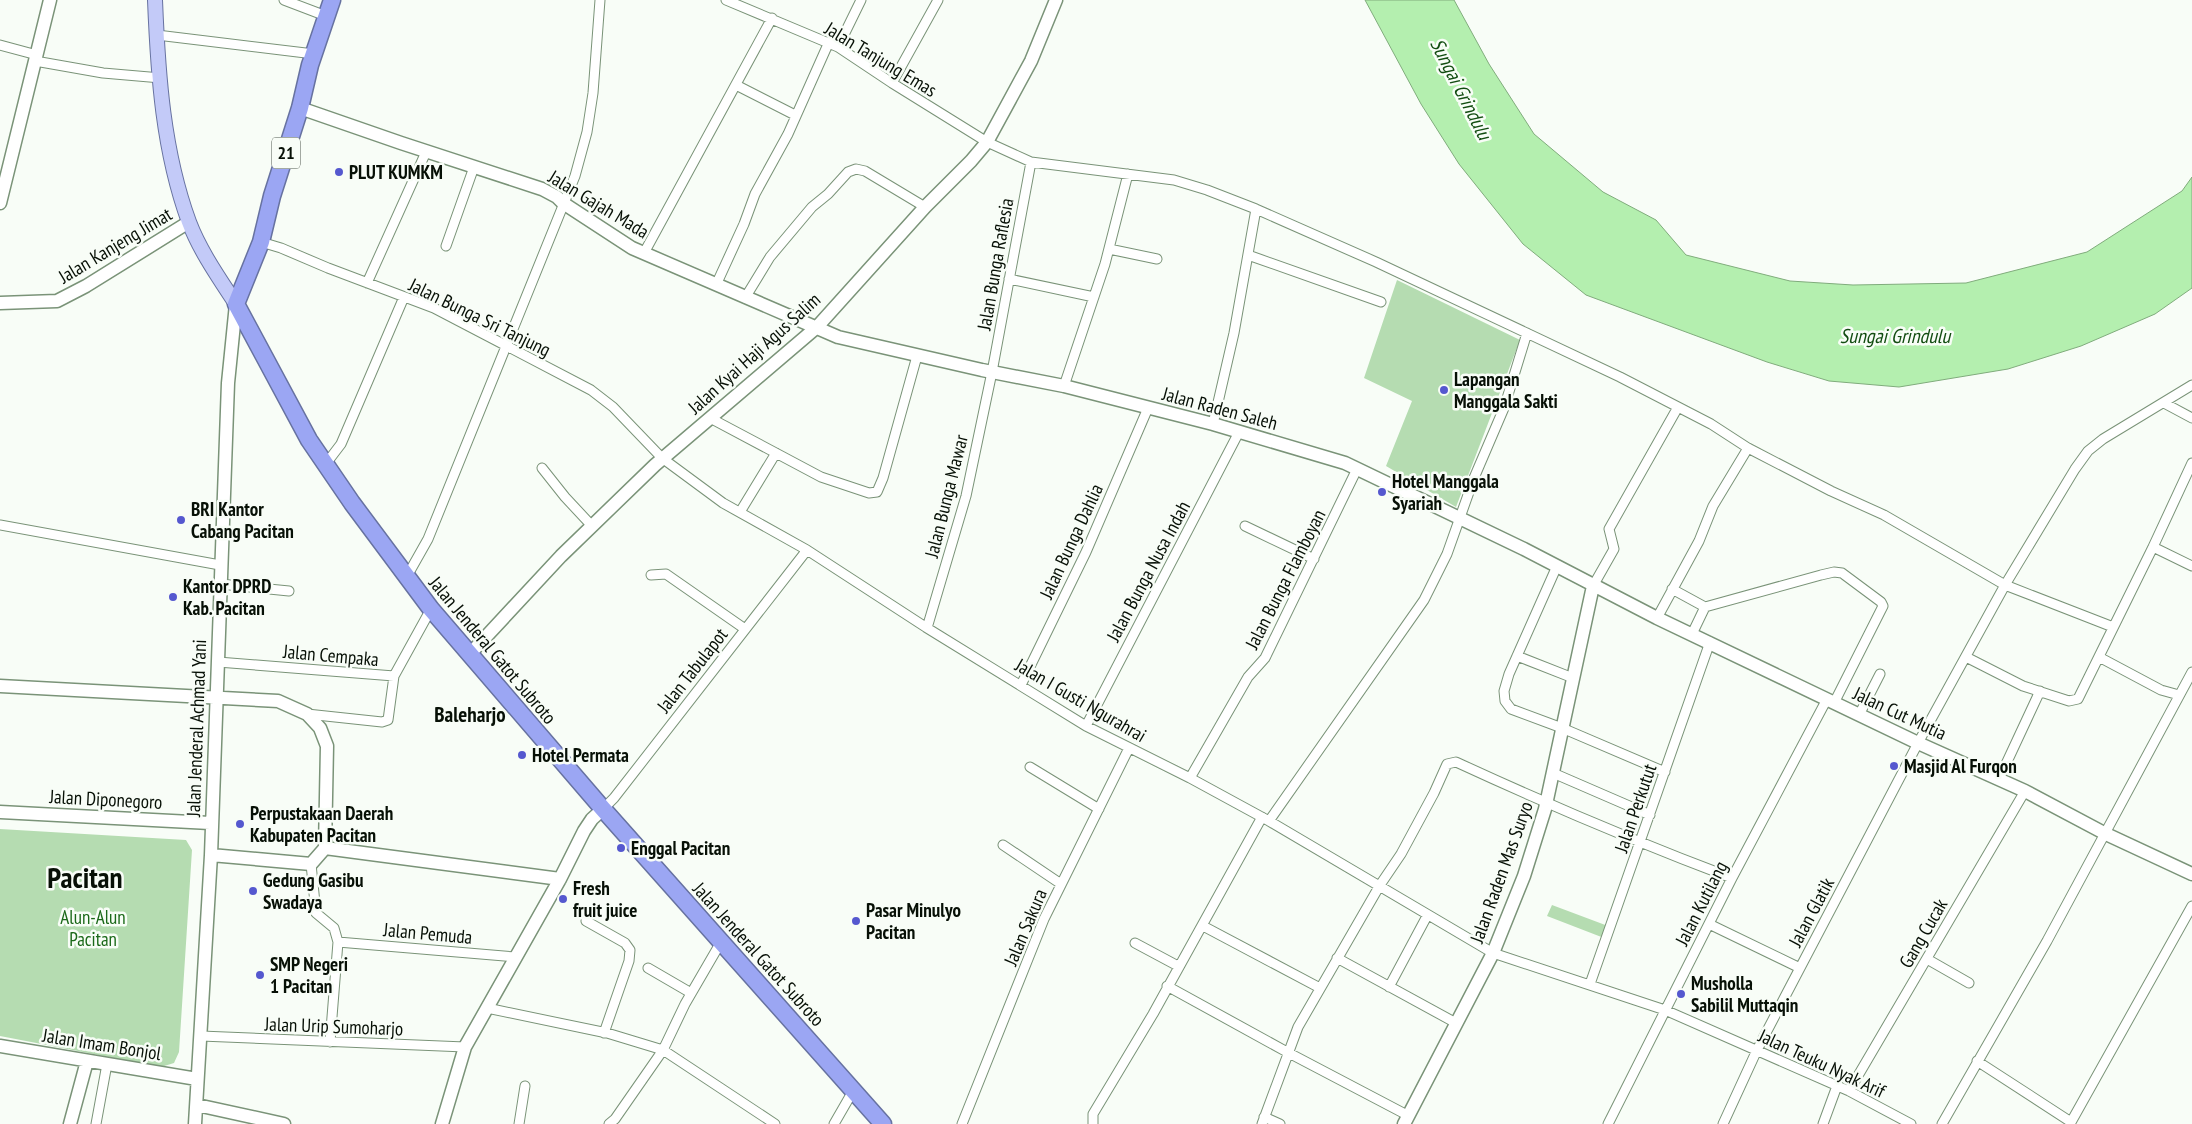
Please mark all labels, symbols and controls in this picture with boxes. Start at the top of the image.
street label: Jalan Tanjung Emas [820,16,941,102]
water label: Sungai Grindulu [1424,34,1498,145]
road number: 21 [272,138,300,168]
place label: PLUT KUMKM [349,160,443,184]
street label: Jalan Gajah Mada [543,164,654,243]
marker: PLUT KUMKM [333,166,345,178]
street label: Jalan Bunga Raflesia [971,196,1018,333]
street label: Jalan Kanjeng Jimat [53,201,177,289]
street label: Jalan Bunga Sri Tanjung [404,272,555,362]
street label: Jalan Kyai Haji Agus Salim [682,287,825,419]
water label: Sungai Grindulu [1840,323,1951,349]
place label: Lapangan Manggala Sakti [1454,367,1558,413]
street label: Jalan Raden Saleh [1159,381,1280,435]
marker: Lapangan Manggala Sakti [1438,384,1450,396]
street label: Jalan Bunga Mawar [919,431,973,561]
place label: Hotel Manggala Syariah [1392,469,1499,515]
street label: Jalan Bunga Dahlia [1033,480,1108,603]
marker: Hotel Manggala Syariah [1376,486,1388,498]
place label: BRI Kantor Cabang Pacitan [191,497,294,543]
street label: Jalan Bunga Nusa Indah [1100,497,1195,646]
street label: Jalan Bunga Flamboyan [1239,505,1331,654]
marker: BRI Kantor Cabang Pacitan [175,514,187,526]
street label: Jalan Jenderal Gatot Subroto [424,570,562,729]
place label: Kantor DPRD Kab. Pacitan [183,574,271,620]
marker: Kantor DPRD Kab. Pacitan [167,591,179,603]
street label: Jalan Tabulapot [651,622,733,718]
street label: Jalan Jenderal Achmad Yani [181,639,211,818]
street label: Jalan Cempaka [281,639,380,671]
street label: Jalan I Gusti Ngurahrai [1010,652,1151,747]
street label: Jalan Cut Mutia [1849,681,1950,745]
district label: Baleharjo [434,701,506,728]
place label: Hotel Permata [532,743,629,767]
marker: Hotel Permata [516,749,528,761]
place label: Masjid Al Furqon [1904,754,2017,778]
street label: Jalan Perkutut [1608,760,1662,856]
marker: Masjid Al Furqon [1888,760,1900,772]
street label: Jalan Diponegoro [48,784,163,814]
street label: Jalan Raden Mas Suryo [1464,798,1538,947]
place label: Perpustakaan Daerah Kabupaten Pacitan [250,801,393,847]
marker: Perpustakaan Daerah Kabupaten Pacitan [234,818,246,830]
place label: Enggal Pacitan [631,836,730,860]
marker: Enggal Pacitan [615,842,627,854]
street label: Jalan Kutilang [1669,857,1733,950]
district label: Pacitan [47,858,123,896]
place label: Gedung Gasibu Swadaya [263,868,363,914]
street label: Jalan Glatik [1782,873,1839,951]
place label: Fresh fruit juice [573,876,637,922]
street label: Jalan Jenderal Gatot Subroto [687,876,830,1031]
marker: Gedung Gasibu Swadaya [247,885,259,897]
street label: Jalan Sakura [998,885,1052,970]
marker: Fresh fruit juice [557,893,569,905]
street label: Gang Cucak [1894,894,1953,972]
place label: Pasar Minulyo Pacitan [866,898,961,944]
park label: Alun-Alun Pacitan [60,905,126,951]
marker: Pasar Minulyo Pacitan [850,915,862,927]
street label: Jalan Pemuda [382,917,473,949]
place label: SMP Negeri 1 Pacitan [270,952,348,998]
marker: SMP Negeri 1 Pacitan [254,969,266,981]
place label: Musholla Sabilil Muttaqin [1691,971,1798,1017]
marker: Musholla Sabilil Muttaqin [1675,988,1687,1000]
street label: Jalan Urip Sumoharjo [263,1012,404,1040]
street label: Jalan Imam Bonjol [40,1023,163,1065]
street label: Jalan Teuku Nyak Arif [1754,1023,1890,1103]

